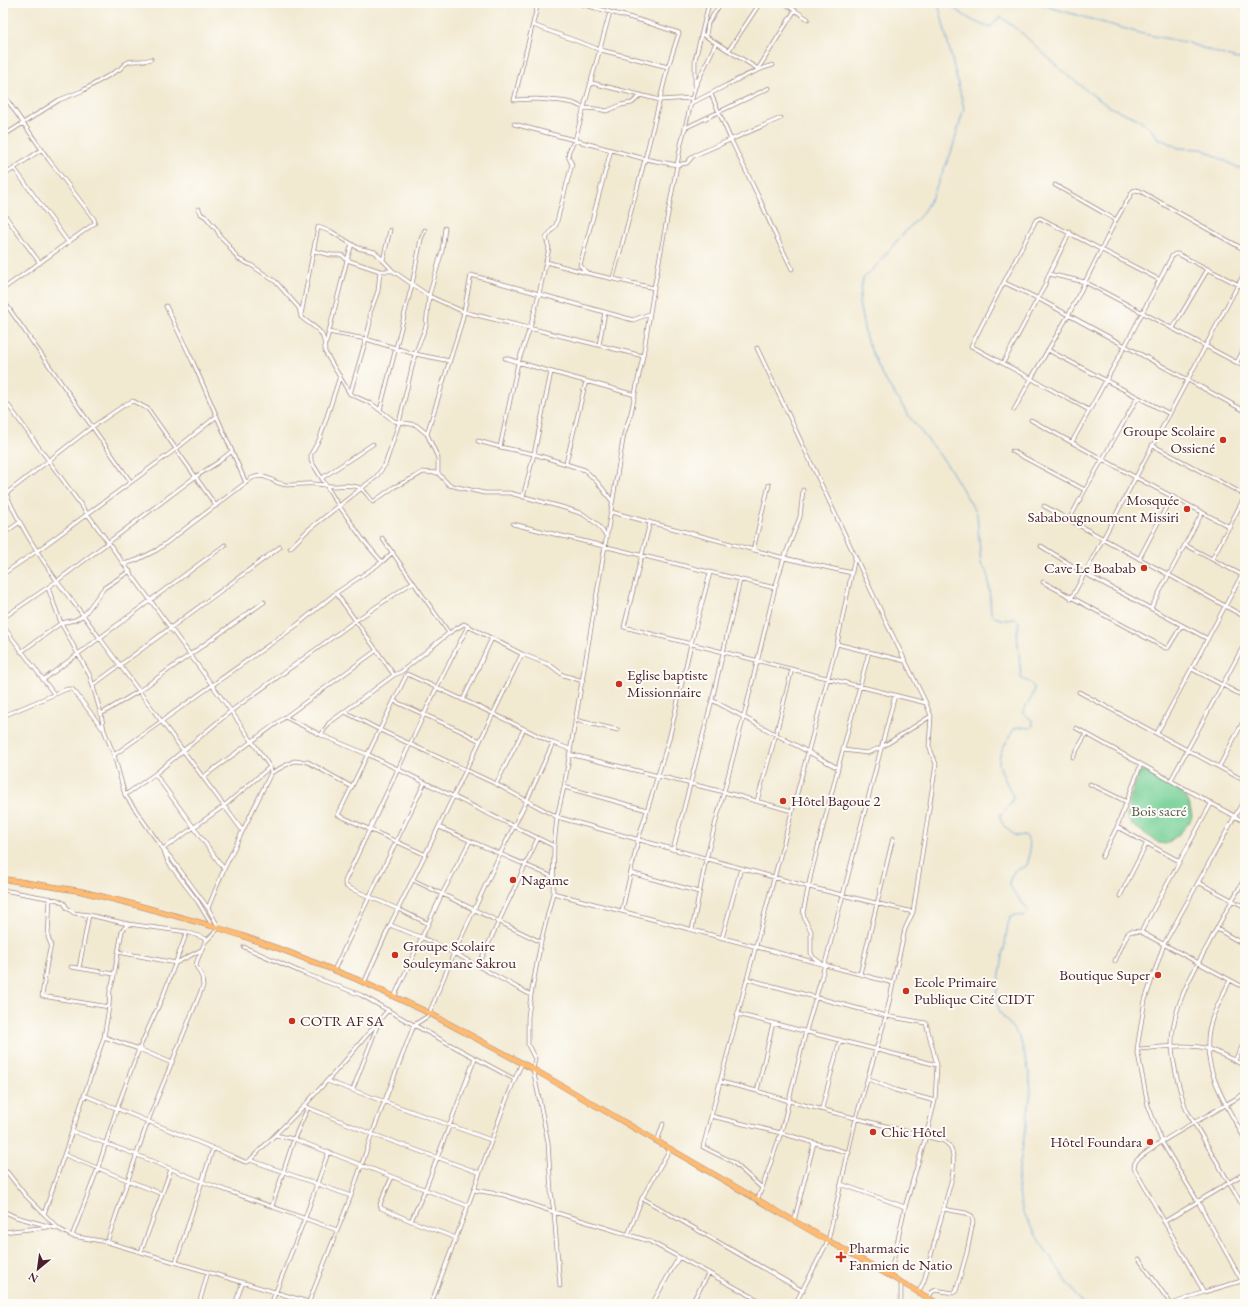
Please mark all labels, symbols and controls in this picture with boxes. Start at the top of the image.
place label: Groupe Scolaire Ossiené [1123,421,1215,457]
marker: Groupe Scolaire Ossiené [1218,435,1228,445]
place label: Mosquée Sababougnoument Missiri [1027,490,1179,526]
marker: Mosquée Sababougnoument Missiri [1182,504,1192,514]
place label: Cave Le Boabab [1044,558,1136,577]
marker: Cave Le Boabab [1139,563,1149,573]
place label: Eglise baptiste Missionnaire [627,665,708,701]
marker: Eglise baptiste Missionnaire [614,679,624,689]
place label: Hôtel Bagoue 2 [791,791,881,810]
marker: Hôtel Bagoue 2 [778,796,788,806]
park label: Bois sacré [1131,801,1187,820]
place label: Nagame [521,870,569,889]
marker: Nagame [508,875,518,885]
place label: Groupe Scolaire Souleymane Sakrou [403,936,516,972]
marker: Groupe Scolaire Souleymane Sakrou [390,950,400,960]
place label: Boutique Super [1059,965,1150,984]
marker: Boutique Super [1153,970,1163,980]
place label: Ecole Primaire Publique Cité CIDT [914,972,1035,1008]
marker: Ecole Primaire Publique Cité CIDT [901,986,911,996]
place label: COTR AF SA [300,1011,385,1030]
marker: COTR AF SA [287,1016,297,1026]
place label: Chic Hôtel [881,1122,946,1141]
marker: Chic Hôtel [868,1127,878,1137]
place label: Hôtel Foundara [1050,1132,1142,1151]
marker: Hôtel Foundara [1145,1137,1155,1147]
place label: Pharmacie Fanmien de Natio [849,1238,952,1274]
north arrow [18,1249,58,1289]
marker: Pharmacie Fanmien de Natio [836,1252,846,1262]
text: N [26,1269,40,1286]

